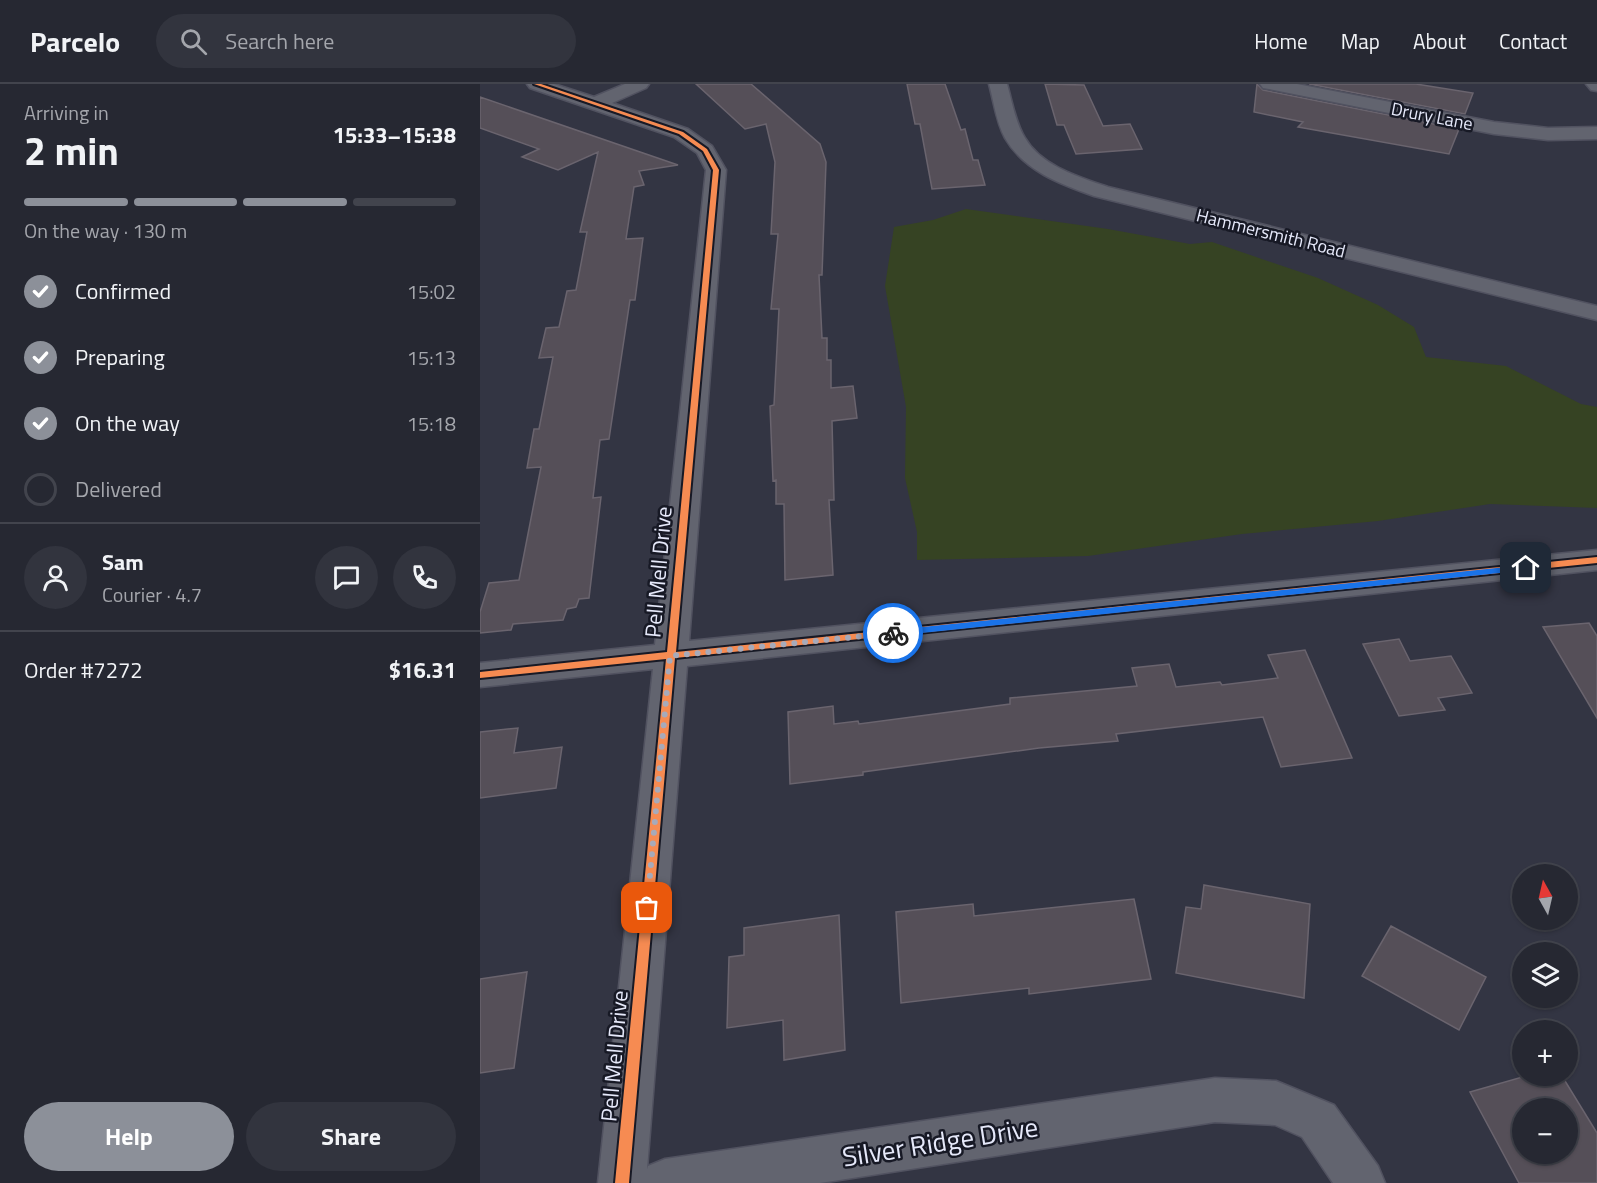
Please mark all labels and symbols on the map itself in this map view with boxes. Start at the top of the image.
street label: Drury Lane [1389,95,1475,137]
street label: Hammersmith Road [1194,201,1348,265]
street label: Pell Mell Drive [635,505,681,639]
pin [1500,542,1551,593]
courier [863,603,923,663]
north arrow [1512,864,1578,930]
pin [621,882,672,933]
street label: Pell Mell Drive [591,989,637,1123]
street label: Silver Ridge Drive [839,1105,1041,1177]

